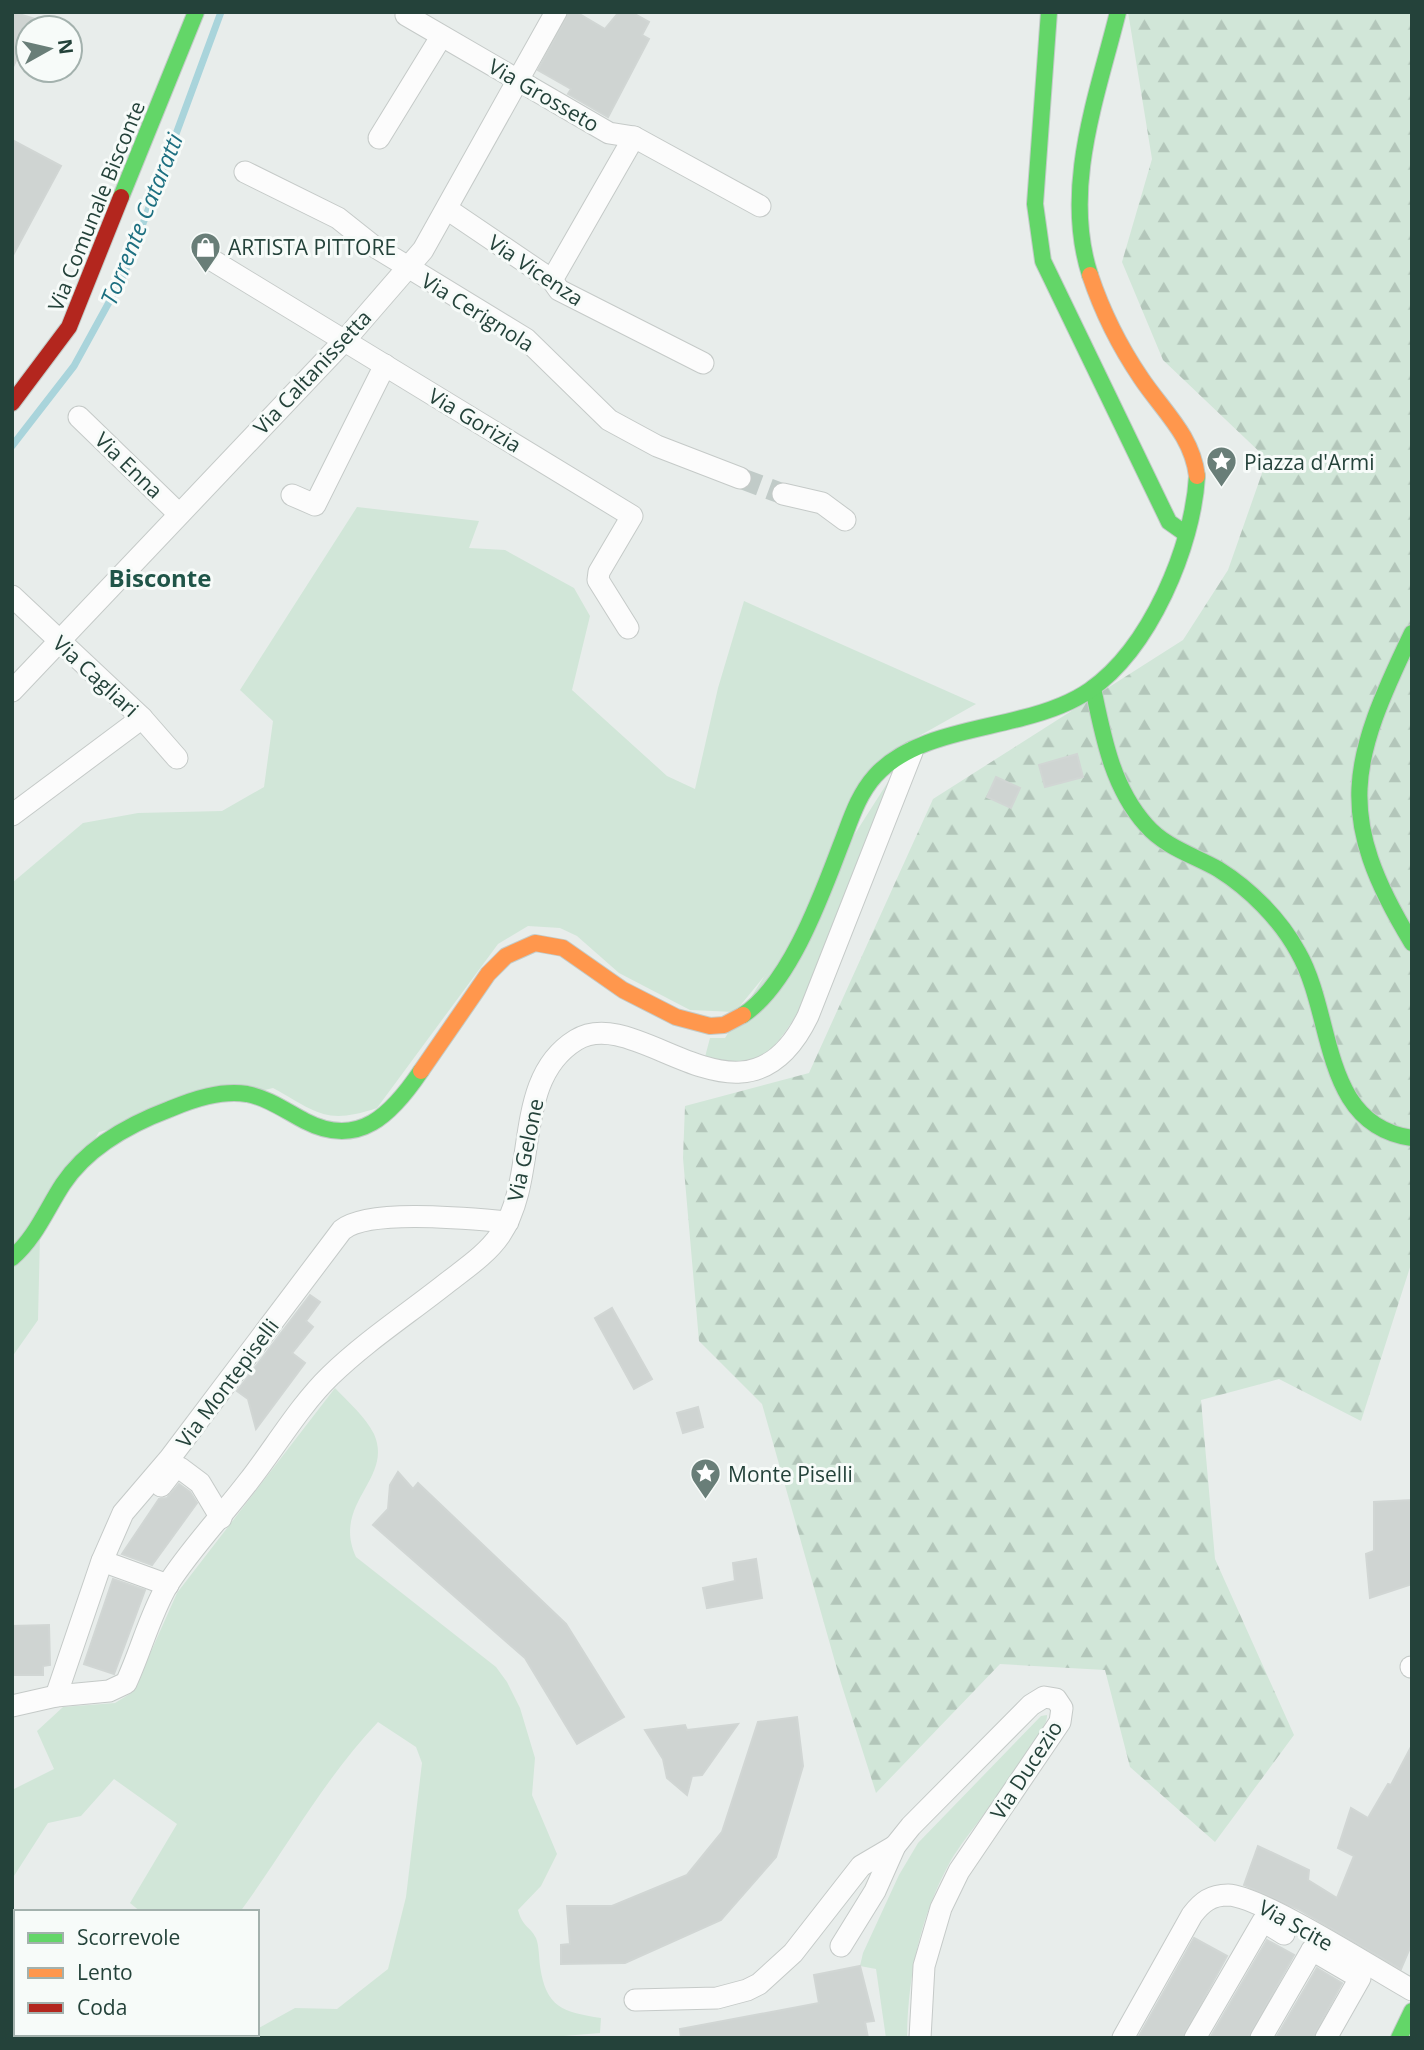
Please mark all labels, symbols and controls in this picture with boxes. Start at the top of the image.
north arrow [14,14,84,84]
text: N [52,37,80,56]
street label: Via Grosseto [484,52,604,138]
street label: Via Comunale Bisconte [41,97,151,315]
water label: Torrente Cataratti [92,127,190,310]
street label: Via Vicenza [483,228,589,312]
shop icon: ARTISTA PITTORE [188,230,222,274]
place label: ARTISTA PITTORE [228,233,396,261]
street label: Via Cerignola [416,266,540,358]
street label: Via Caltanissetta [247,304,377,440]
street label: Via Gorizia [423,381,527,459]
street label: Via Enna [89,426,169,504]
place icon: Piazza d'Armi [1204,445,1238,489]
place label: Piazza d'Armi [1244,448,1374,476]
district label: Bisconte [109,561,211,594]
street label: Via Cagliari [47,629,145,723]
street label: Via Gelone [500,1096,550,1204]
street label: Via Montepiselli [169,1313,285,1453]
place icon: Monte Piselli [688,1457,722,1501]
place label: Monte Piselli [728,1460,853,1488]
street label: Via Ducezio [984,1715,1068,1825]
street label: Via Scite [1254,1893,1338,1957]
legend [14,1910,259,2036]
text: Scorrevole [77,1923,180,1951]
text: Lento [77,1958,133,1986]
text: Coda [77,1993,127,2021]

